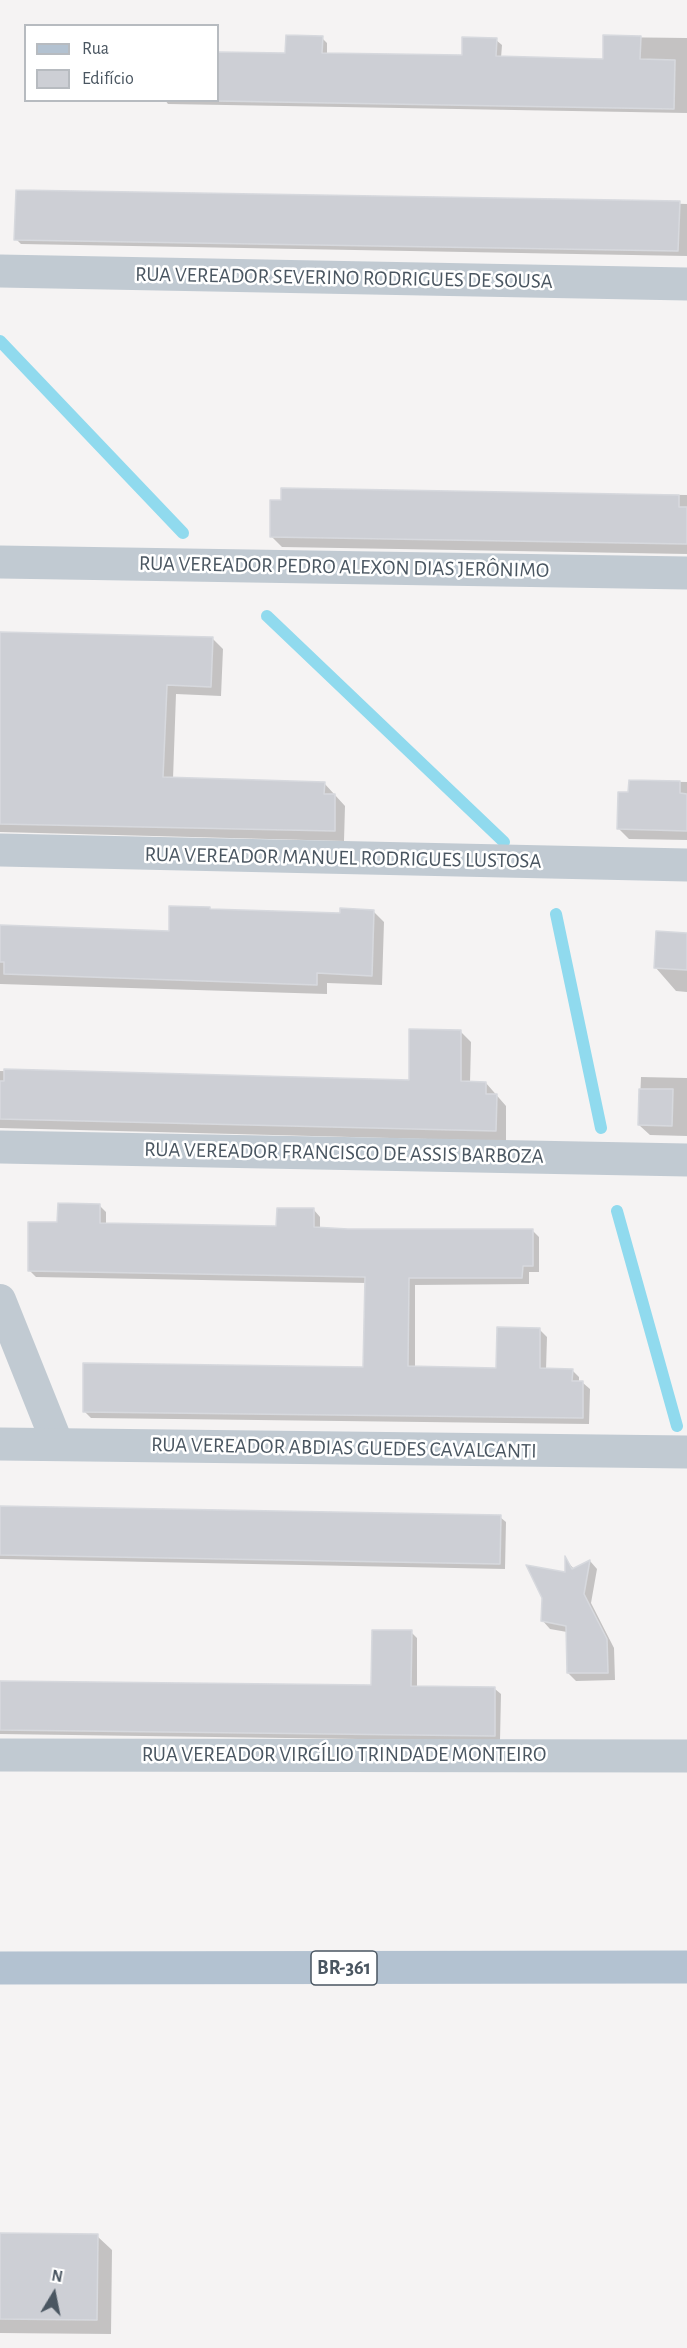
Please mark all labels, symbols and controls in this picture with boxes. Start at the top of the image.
legend [24,24,219,102]
text: Rua [82,40,109,58]
text: Edifício [82,70,134,88]
street label: RUA VEREADOR SEVERINO RODRIGUES DE SOUSA [135,262,553,294]
street label: RUA VEREADOR PEDRO ALEXON DIAS JERÔNIMO [139,551,549,583]
street label: RUA VEREADOR MANUEL RODRIGUES LUSTOSA [144,842,542,874]
street label: RUA VEREADOR FRANCISCO DE ASSIS BARBOZA [144,1137,544,1169]
street label: RUA VEREADOR ABDIAS GUEDES CAVALCANTI [151,1432,537,1464]
street label: RUA VEREADOR VIRGÍLIO TRINDADE MONTEIRO [142,1742,546,1768]
road number: BR-361 [311,1951,377,1985]
north arrow [24,2264,84,2324]
text: N [50,2267,64,2285]

